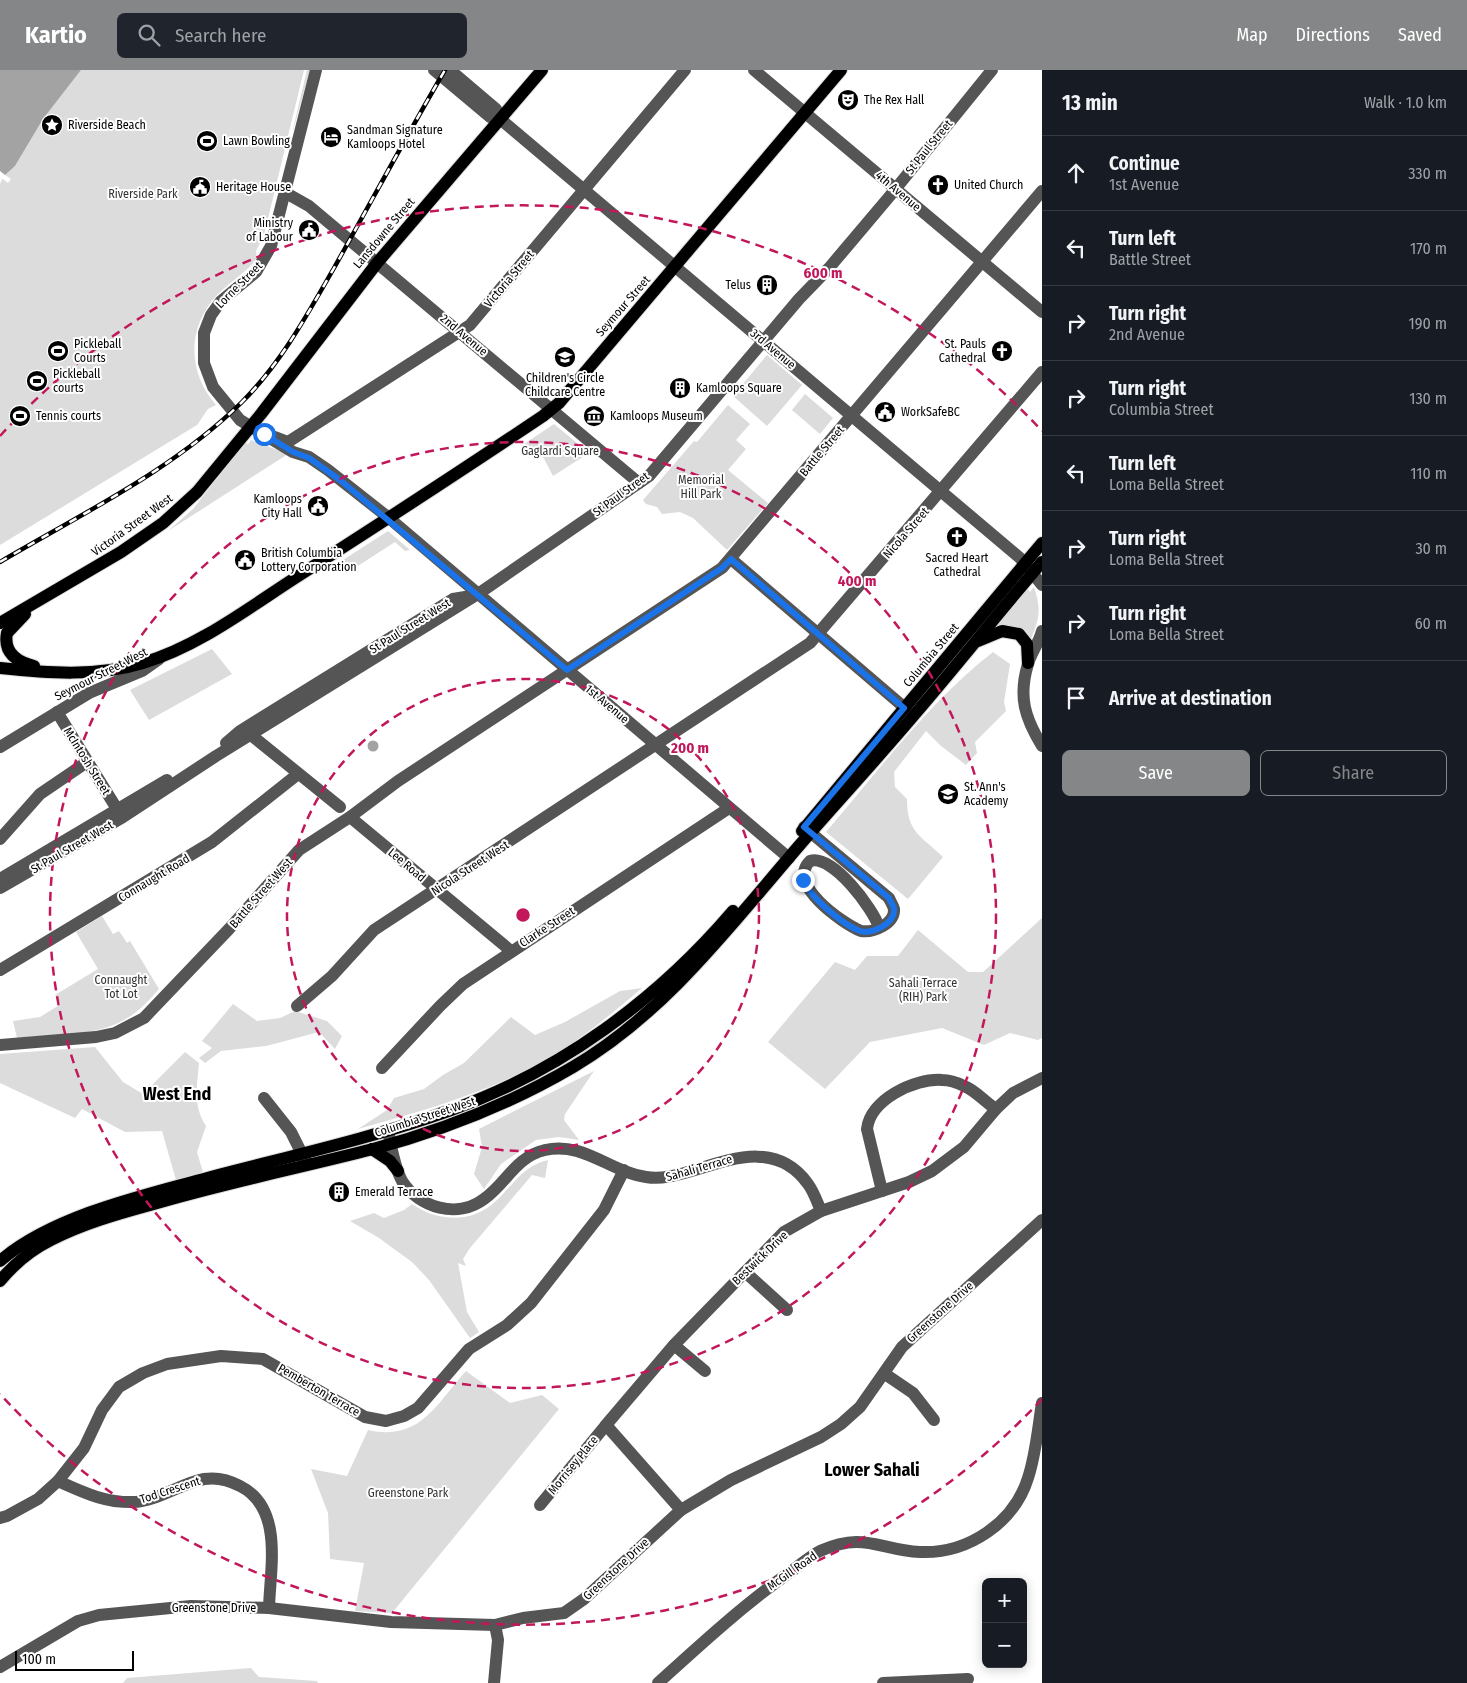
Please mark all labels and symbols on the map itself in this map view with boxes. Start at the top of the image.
theatre icon: The Rex Hall [836,88,860,112]
place label: The Rex Hall [864,93,924,107]
place icon: Riverside Beach [40,113,64,137]
street label: St Paul Street [903,117,955,177]
place label: Riverside Beach [68,118,146,132]
place label: Sandman Signature Kamloops Hotel [347,123,443,151]
hotel icon: Sandman Signature Kamloops Hotel [319,125,343,149]
sports icon: Lawn Bowling [195,129,219,153]
place label: Lawn Bowling [223,134,290,148]
street label: 4th Avenue [872,168,924,214]
church icon: United Church [926,173,950,197]
public building icon: Heritage House [188,175,212,199]
place label: United Church [954,178,1023,192]
place label: Heritage House [216,180,291,194]
park label: Riverside Park [108,187,178,201]
street label: Lansdowne Street [350,195,418,271]
place label: Ministry of Labour [246,216,294,244]
public building icon: Ministry of Labour [297,218,321,242]
street label: Victoria Street [481,248,537,310]
street label: Lorne Street [213,259,265,311]
text: 600 m [804,264,842,282]
street label: Seymour Street [593,273,653,339]
building icon: Telus [755,273,779,297]
place label: Telus [726,278,751,292]
street label: 2nd Avenue [438,311,490,359]
street label: 3rd Avenue [748,326,798,372]
place label: Pickleball Courts [74,337,121,365]
place label: St. Pauls Cathedral [939,337,986,365]
sports icon: Pickleball Courts [46,339,70,363]
church icon: St. Pauls Cathedral [990,339,1014,363]
school or university icon: Children's Circle Childcare Centre [553,345,577,369]
place label: Pickleball courts [53,367,100,395]
sports icon: Pickleball courts [25,369,49,393]
place label: Children's Circle Childcare Centre [525,371,605,399]
building icon: Kamloops Square [668,376,692,400]
place label: Kamloops Square [696,381,782,395]
public building icon: WorkSafeBC [873,400,897,424]
sports icon: Tennis courts [8,404,32,428]
museum icon: Kamloops Museum [582,404,606,428]
place label: WorkSafeBC [901,405,960,419]
place label: Tennis courts [36,409,101,423]
place label: Kamloops Museum [610,409,703,423]
route start [253,423,276,446]
street label: Battle Street [797,423,847,479]
park label: Gaglardi Square [521,444,599,458]
street label: St Paul Street [590,469,652,519]
park label: Memorial Hill Park [678,473,724,501]
street label: Victoria Street West [89,491,175,559]
place label: Kamloops City Hall [253,492,302,520]
public building icon: Kamloops City Hall [306,494,330,518]
street label: Nicola Street [880,505,932,561]
church icon: Sacred Heart Cathedral [945,525,969,549]
place label: British Columbia Lottery Corporation [261,546,357,574]
public building icon: British Columbia Lottery Corporation [233,548,257,572]
place label: Sacred Heart Cathedral [925,551,989,579]
text: 400 m [838,572,876,590]
street label: St Paul Street West [367,595,453,656]
street label: Columbia Street [900,620,962,690]
street label: Seymour Street West [52,645,150,703]
street label: 1st Avenue [582,682,632,726]
street label: McIntosh Street [61,725,113,797]
text: 200 m [670,739,709,757]
place label: St. Ann's Academy [964,780,1009,808]
school or university icon: St. Ann's Academy [936,782,960,806]
street label: St Paul Street West [28,818,116,876]
street label: Nicola Street West [429,838,511,898]
street label: Lee Road [385,845,429,885]
street label: Connaught Road [116,851,192,905]
street label: Battle Street West [227,855,295,931]
route end [792,869,815,892]
street label: Clarke Street [517,904,577,950]
centre of rings [514,906,532,924]
park label: Connaught Tot Lot [95,973,147,1001]
park label: Sahali Terrace (RIH) Park [889,976,957,1004]
district label: West End [143,1083,211,1105]
street label: Columbia Street West [373,1094,477,1140]
street label: Sahali Terrace [664,1152,734,1184]
building icon: Emerald Terrace [327,1180,351,1204]
place label: Emerald Terrace [355,1185,433,1199]
street label: Bestwick Drive [729,1228,791,1288]
street label: Greenstone Drive [904,1278,976,1345]
street label: Pemberton Terrace [276,1361,363,1419]
street label: Morrisey Place [545,1433,601,1497]
district label: Lower Sahali [824,1459,920,1481]
street label: Tod Crescent [138,1474,202,1506]
park label: Greenstone Park [368,1486,449,1500]
street label: Greenstone Drive [580,1535,652,1603]
street label: McGill Road [764,1549,820,1593]
street label: Greenstone Drive [172,1601,256,1615]
scale bar [15,1648,134,1671]

